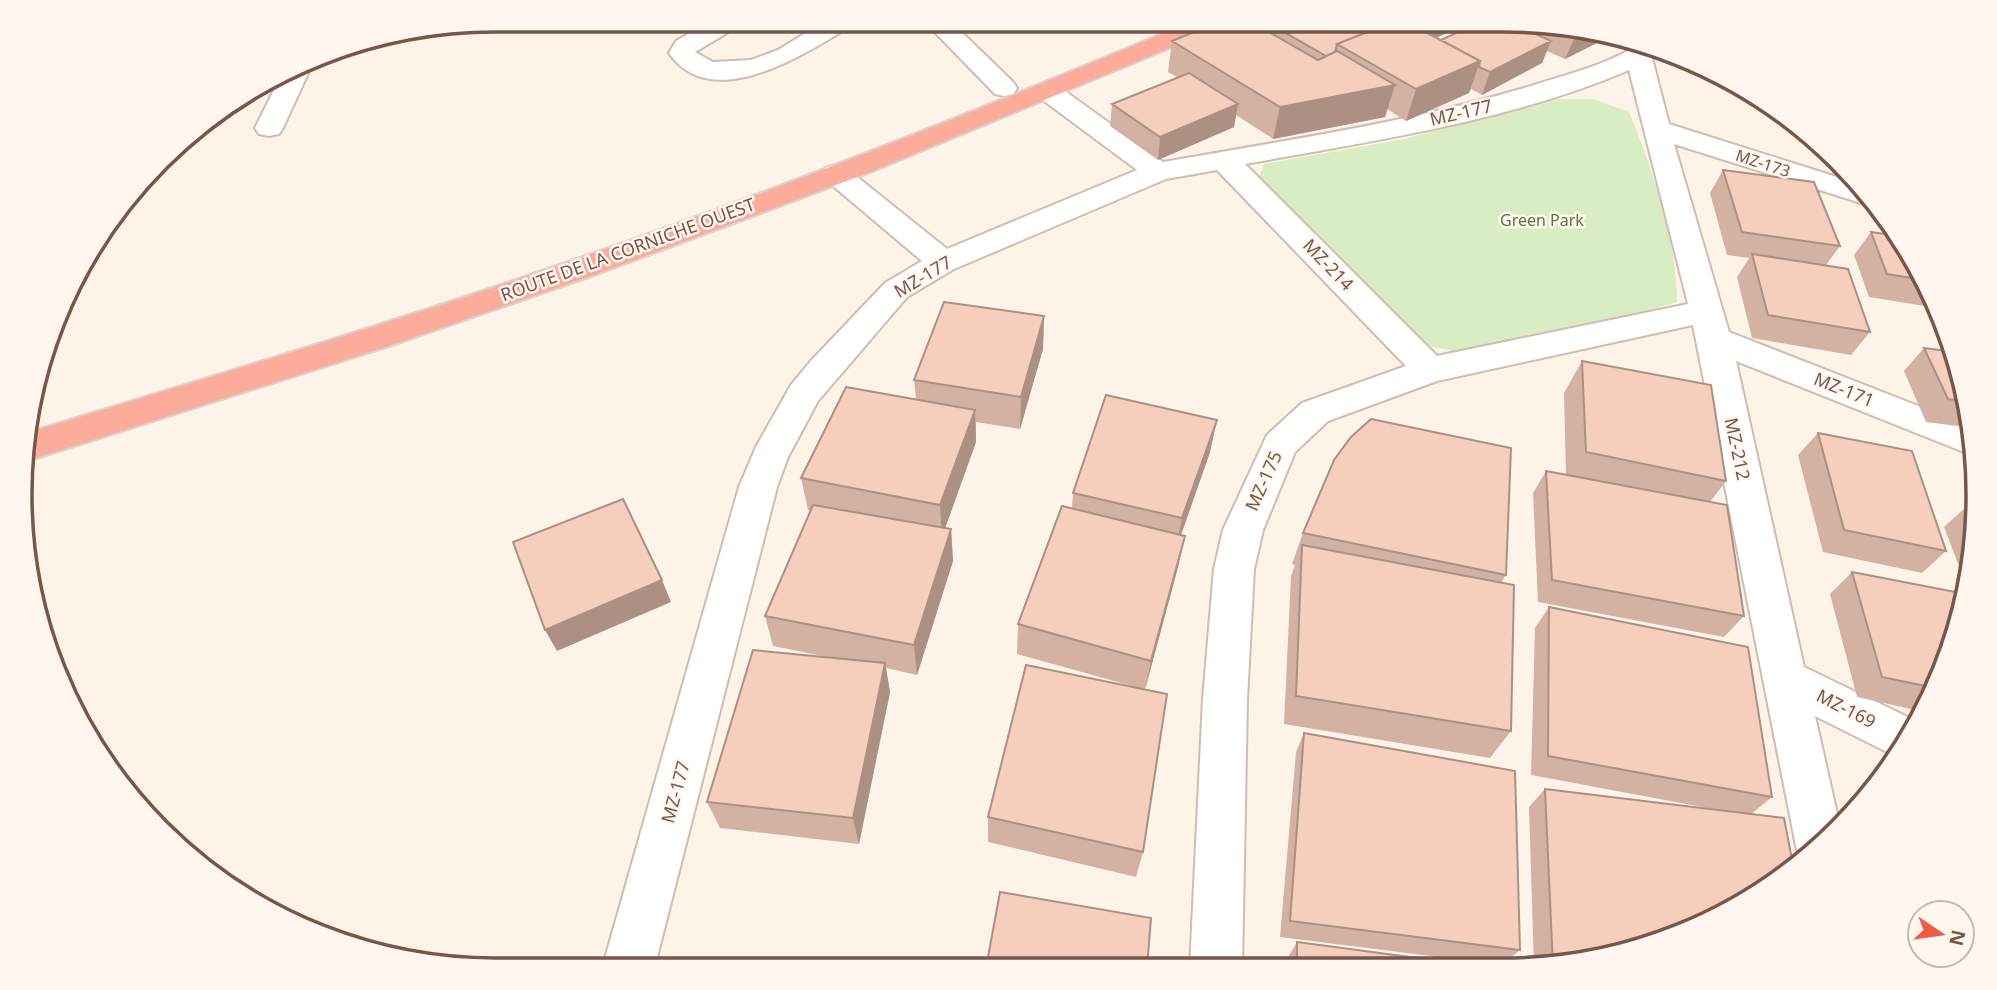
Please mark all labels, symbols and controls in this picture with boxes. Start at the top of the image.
street label: MZ-177 [1427,93,1494,131]
street label: MZ-173 [1733,144,1793,182]
street label: ROUTE DE LA CORNICHE OUEST [497,192,758,306]
park label: Green Park [1500,209,1584,231]
street label: MZ-214 [1298,233,1359,295]
street label: MZ-177 [889,250,956,303]
street label: MZ-171 [1811,366,1878,412]
street label: MZ-212 [1720,415,1756,482]
street label: MZ-175 [1239,447,1287,514]
street label: MZ-169 [1813,683,1880,733]
street label: MZ-177 [655,758,695,825]
north arrow [1906,899,1976,969]
text: N [1943,927,1972,948]

